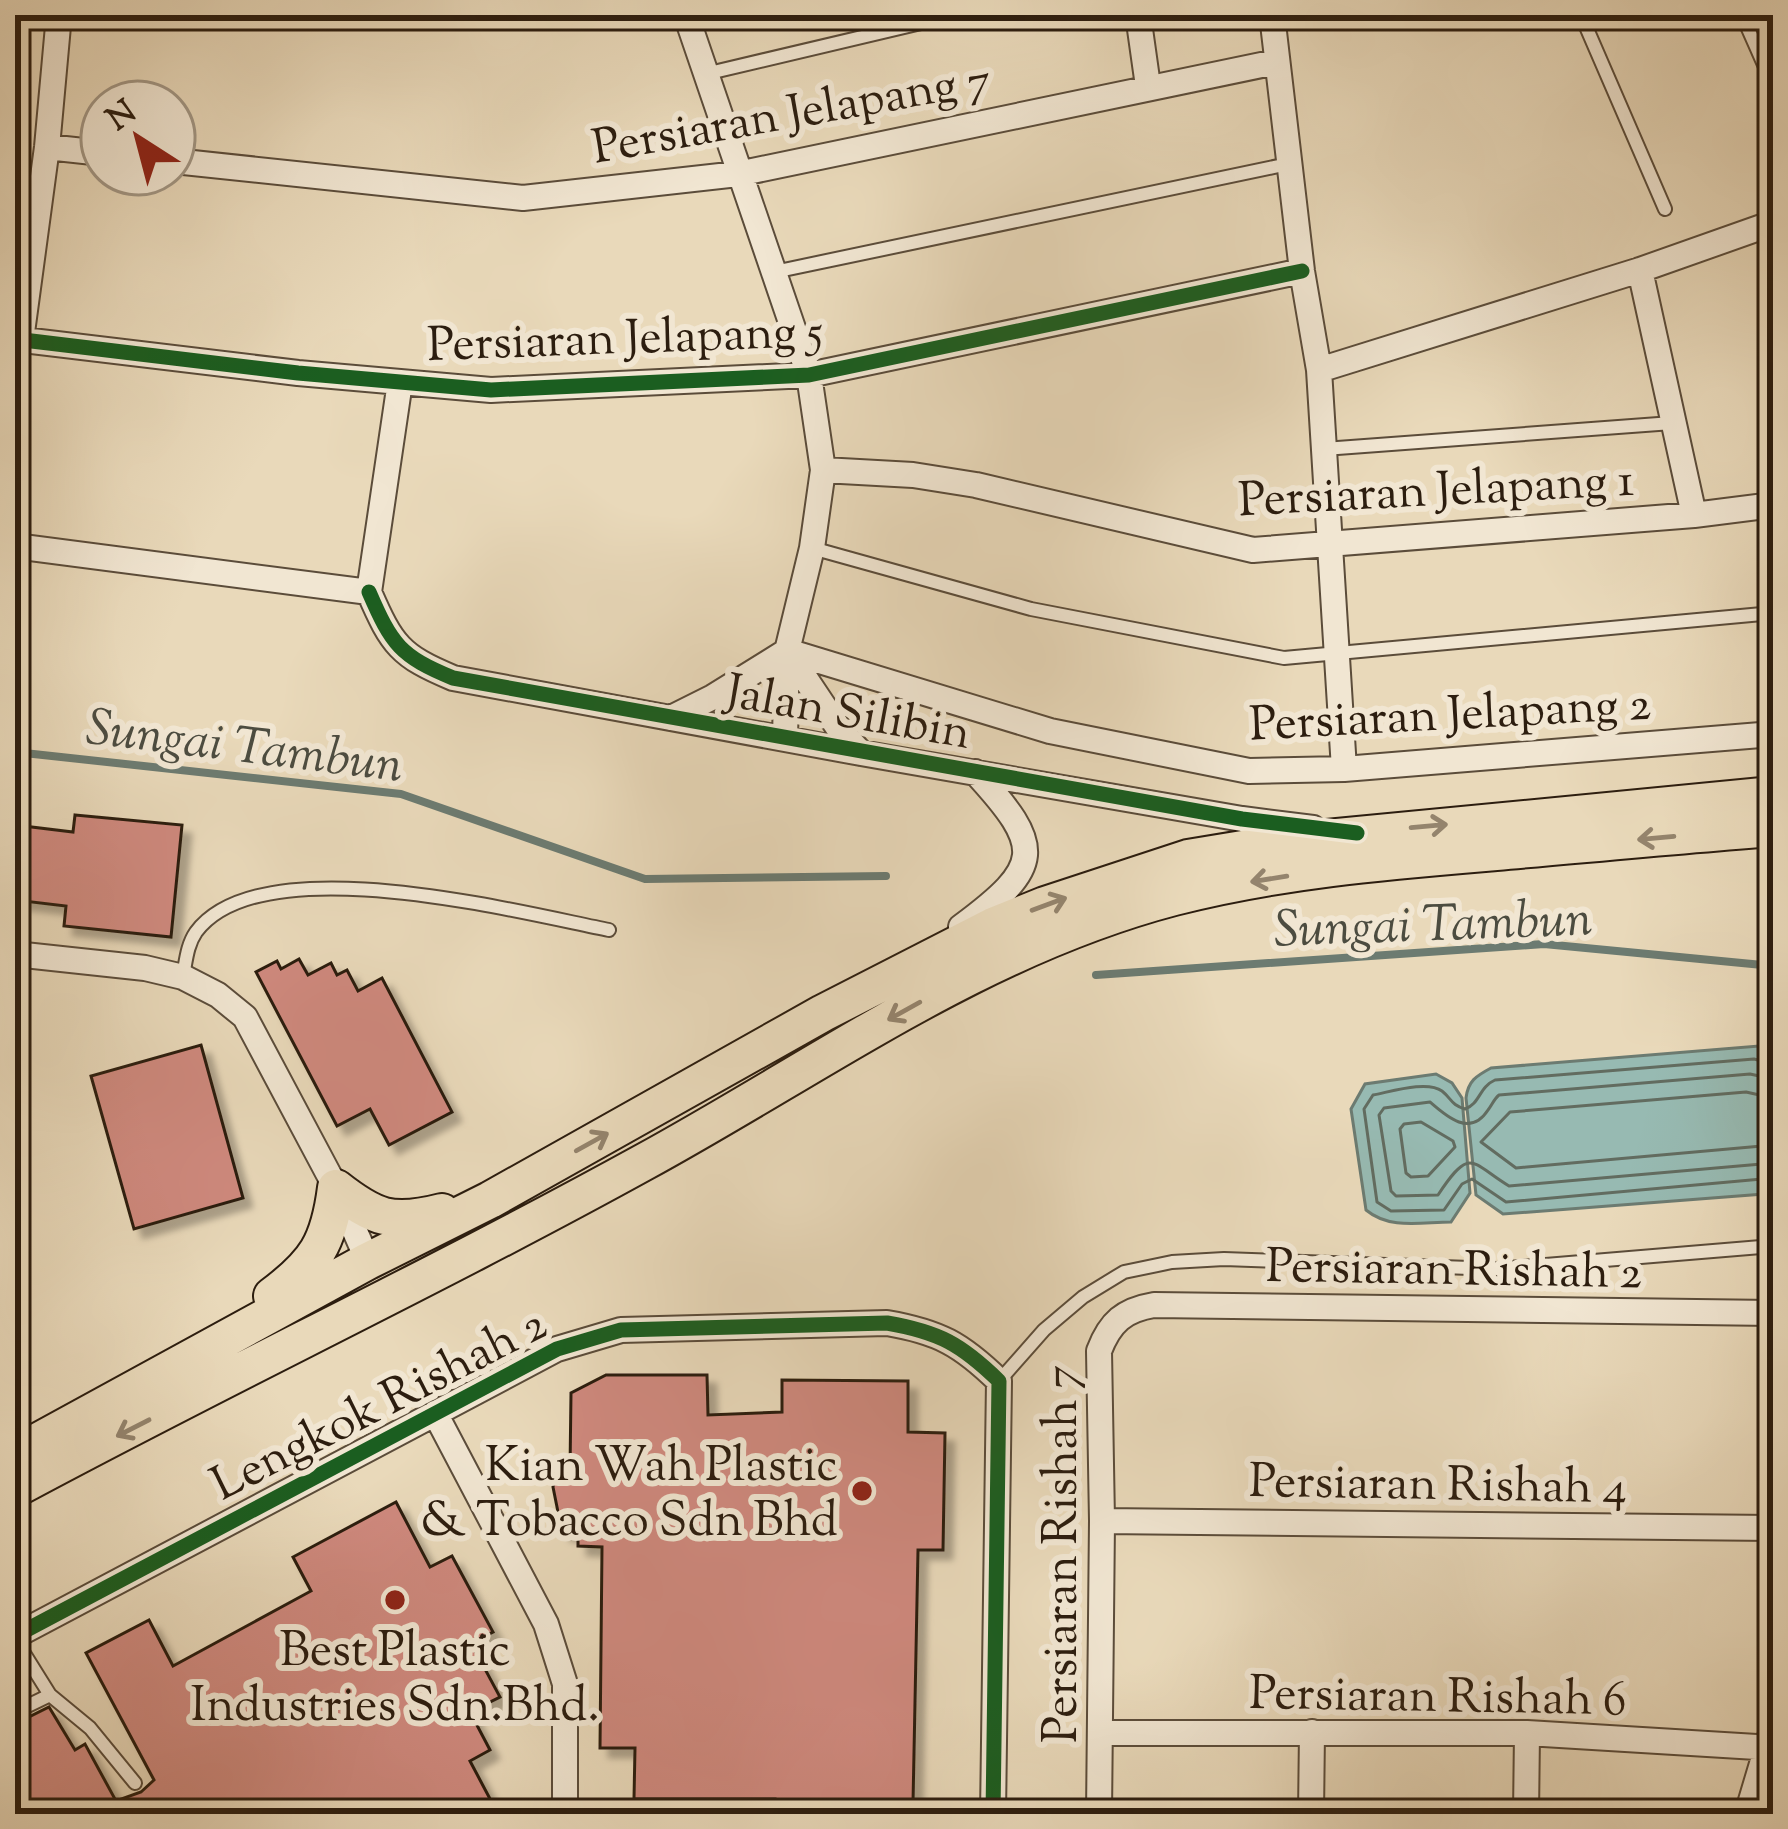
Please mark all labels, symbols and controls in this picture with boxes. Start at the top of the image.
street label: Persiaran Jelapang 7 [587,47,997,185]
north arrow [78,78,198,198]
text: N [98,90,147,144]
street label: Persiaran Jelapang 5 [426,300,824,383]
street label: Persiaran Jelapang 1 [1237,449,1636,538]
street label: Jalan Silibin [717,659,976,771]
street label: Persiaran Jelapang 2 [1248,673,1653,762]
water label: Sungai Tambun [82,694,407,805]
one-way arrow [1409,814,1448,837]
one-way arrow [1638,827,1677,850]
one-way arrow [1250,868,1289,891]
water label: Sungai Tambun [1273,885,1594,970]
one-way arrow [1030,892,1067,913]
one-way arrow [887,999,922,1023]
one-way arrow [574,1130,609,1154]
street label: Persiaran Rishah 2 [1265,1235,1643,1310]
street label: Lengkok Rishah 2 [201,1293,560,1521]
street label: Persiaran Rishah 7 [1030,1365,1099,1743]
one-way arrow [115,1417,151,1440]
place label: Kian Wah Plastic & Tobacco Sdn Bhd [420,1434,838,1558]
street label: Persiaran Rishah 4 [1248,1450,1627,1525]
marker: Kian Wah Plastic & Tobacco Sdn Bhd [849,1478,875,1504]
marker: Best Plastic Industries Sdn.Bhd. [382,1587,408,1613]
place label: Best Plastic Industries Sdn.Bhd. [190,1619,600,1743]
street label: Persiaran Rishah 6 [1249,1662,1627,1737]

